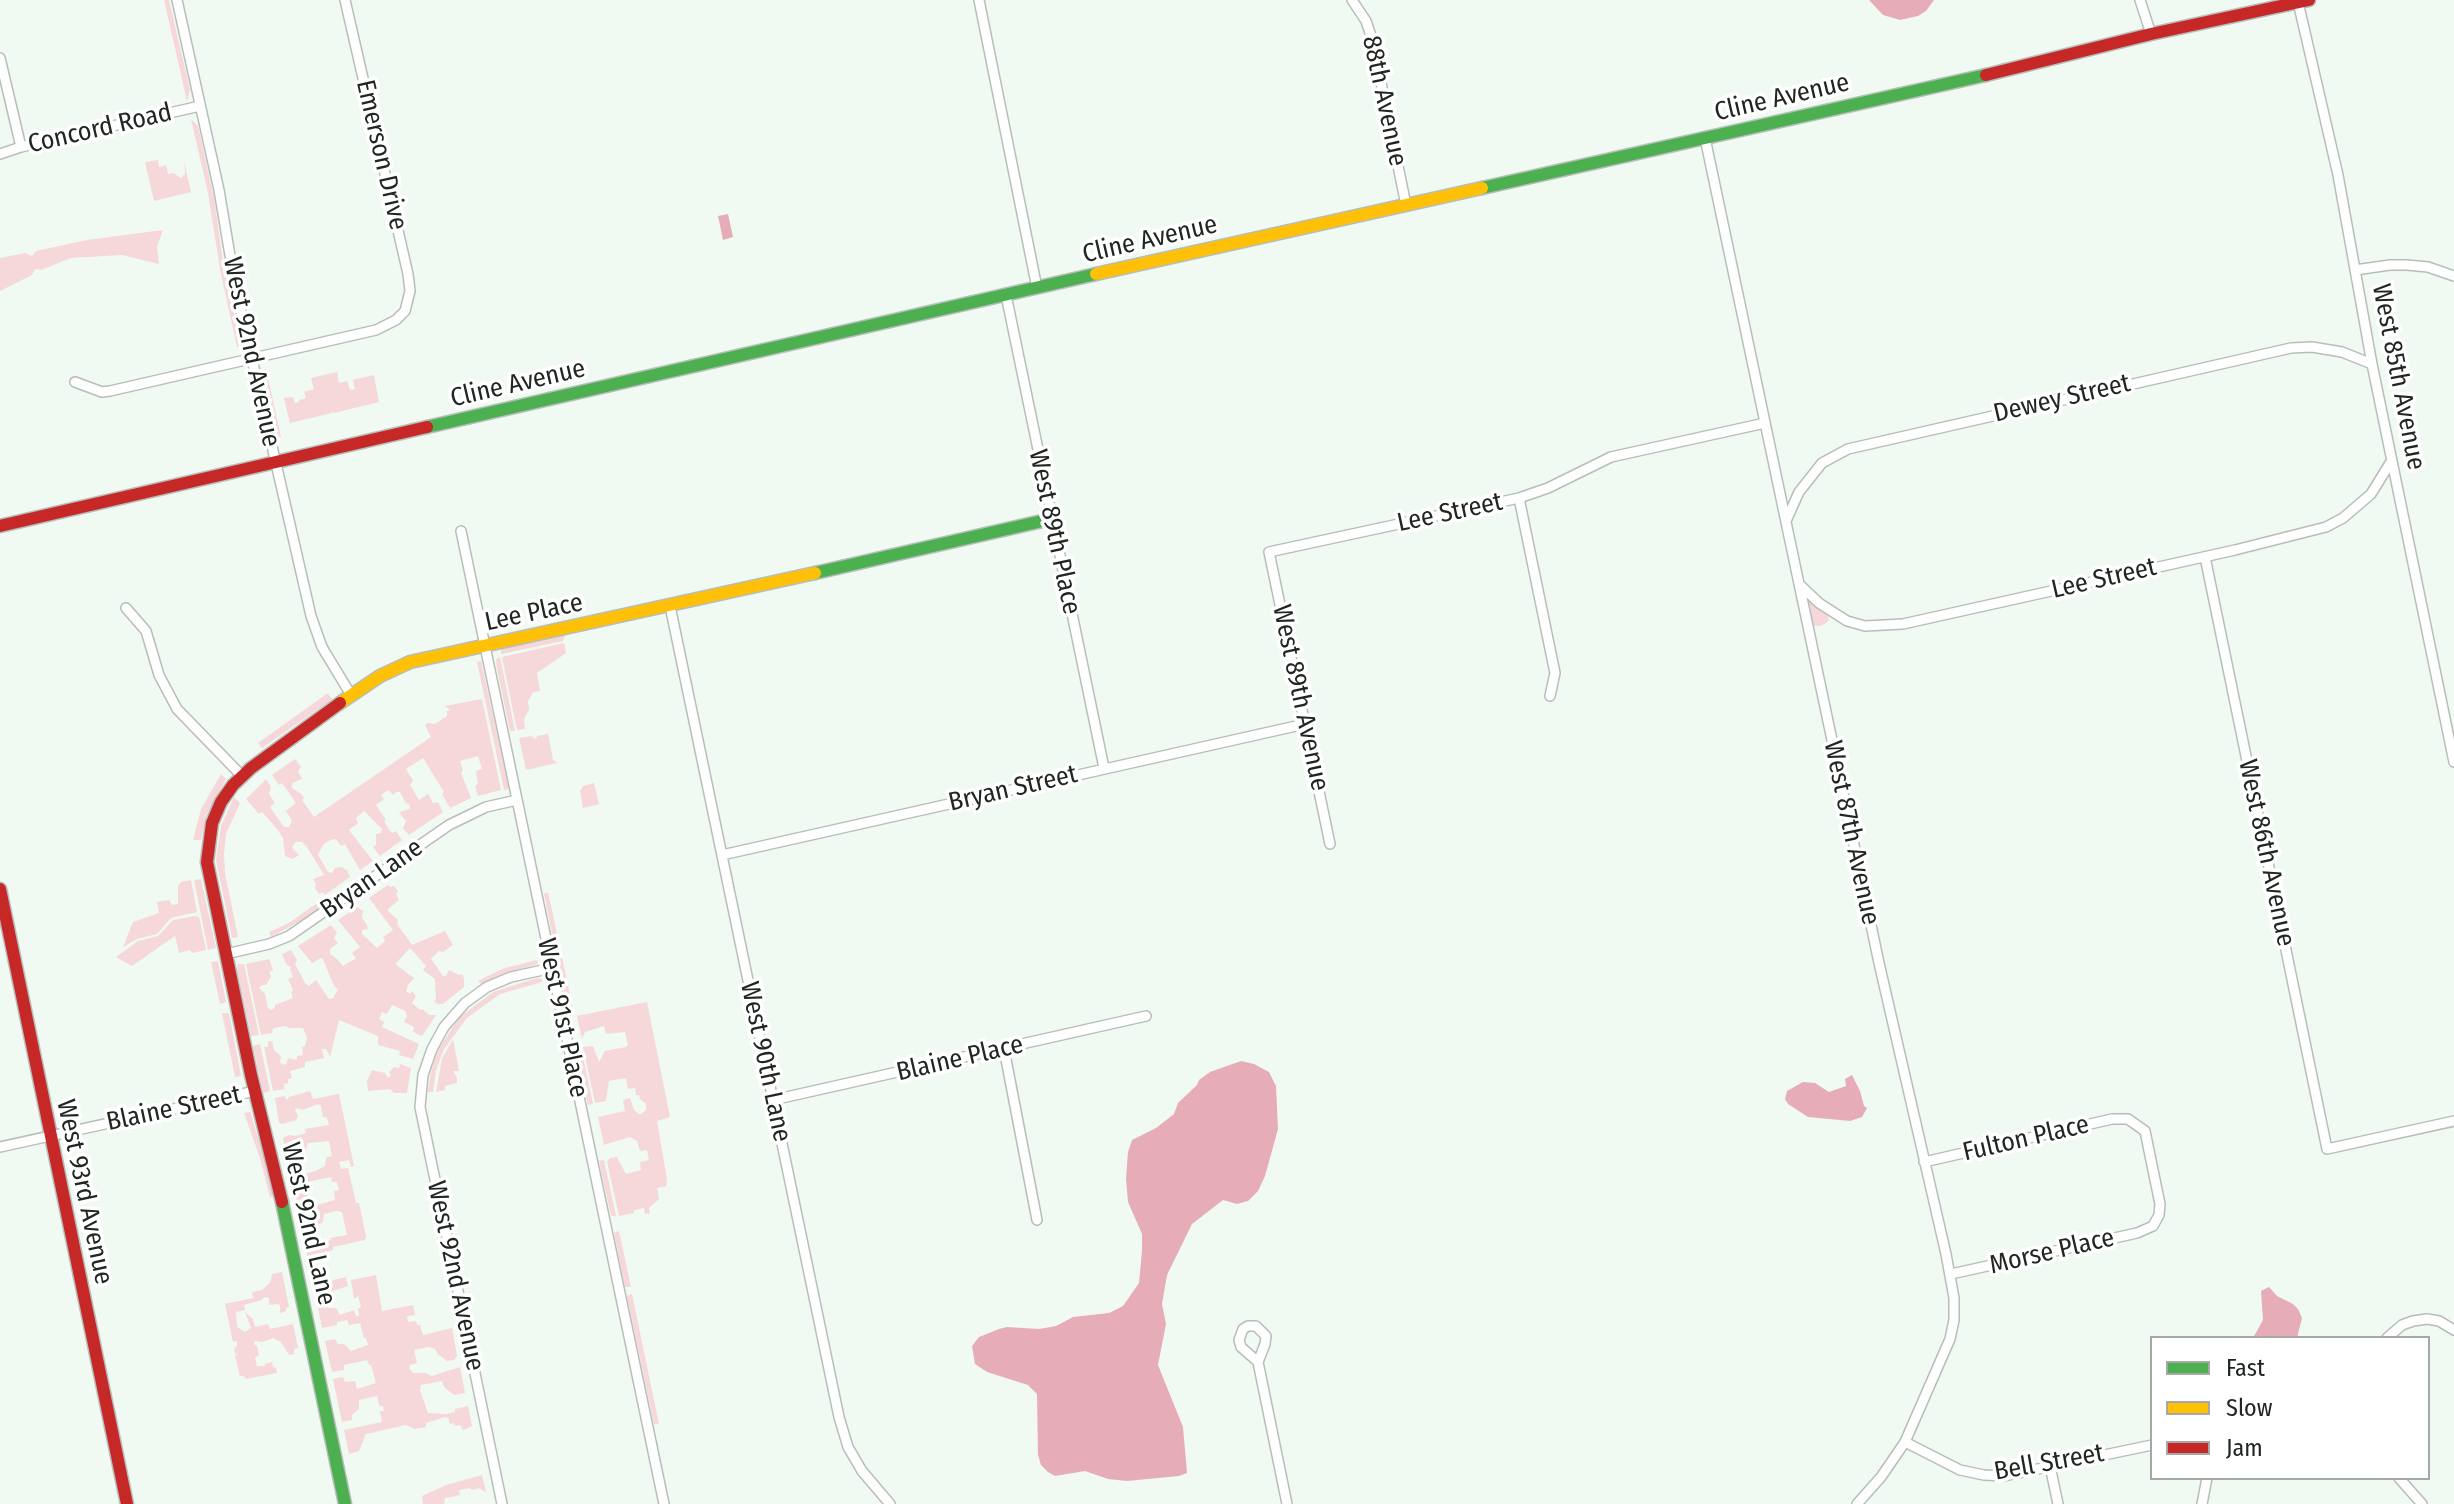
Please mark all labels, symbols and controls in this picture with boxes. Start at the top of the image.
street label: 88th Avenue [1355,33,1413,169]
street label: Cline Avenue [1712,67,1852,129]
street label: Emerson Drive [349,77,413,233]
street label: Concord Road [25,97,175,161]
street label: Cline Avenue [1080,209,1220,271]
street label: West 92nd Avenue [216,254,286,450]
street label: West 85th Avenue [2365,281,2431,473]
street label: Cline Avenue [448,353,588,415]
street label: Dewey Street [1991,368,2133,430]
street label: West 89th Place [1021,447,1087,617]
street label: Lee Street [1395,487,1505,539]
street label: Lee Street [2049,552,2159,606]
street label: Lee Place [482,587,586,639]
street label: West 89th Avenue [1265,602,1335,794]
street label: West 87th Avenue [1816,738,1886,928]
street label: West 86th Avenue [2231,757,2301,949]
street label: Bryan Street [946,759,1080,819]
street label: Bryan Lane [315,832,429,926]
street label: West 91st Place [530,935,594,1101]
street label: West 90th Lane [733,979,797,1145]
street label: Blaine Place [894,1029,1026,1089]
street label: Blaine Street [104,1080,244,1138]
street label: West 93rd Avenue [49,1097,119,1287]
street label: Fulton Place [1960,1109,2092,1169]
street label: West 92nd Lane [274,1140,342,1308]
street label: West 92nd Avenue [420,1178,490,1374]
street label: Morse Place [1987,1222,2117,1282]
legend [2150,1336,2430,1480]
text: Fast [2226,1354,2265,1382]
text: Slow [2226,1394,2272,1422]
text: Jam [2226,1434,2263,1462]
street label: Bell Street [1992,1438,2106,1488]

